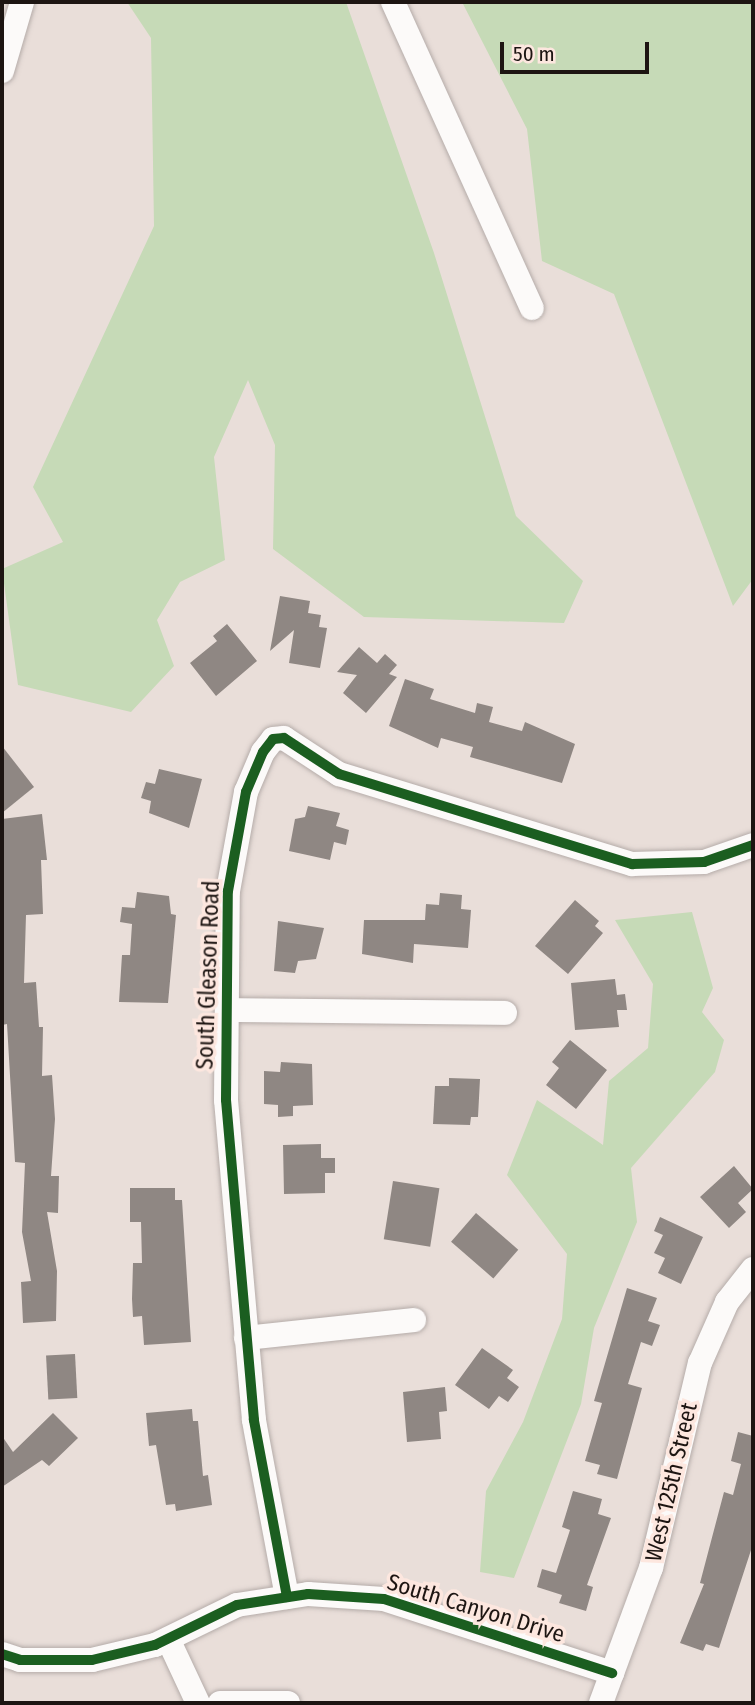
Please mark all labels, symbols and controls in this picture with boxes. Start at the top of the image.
scale bar [503,28,652,72]
text: 50 m [513,41,555,67]
street label: South Gleason Road [191,880,225,1070]
street label: West 125th Street [639,1400,703,1564]
street label: South Canyon Drive [384,1568,568,1648]

